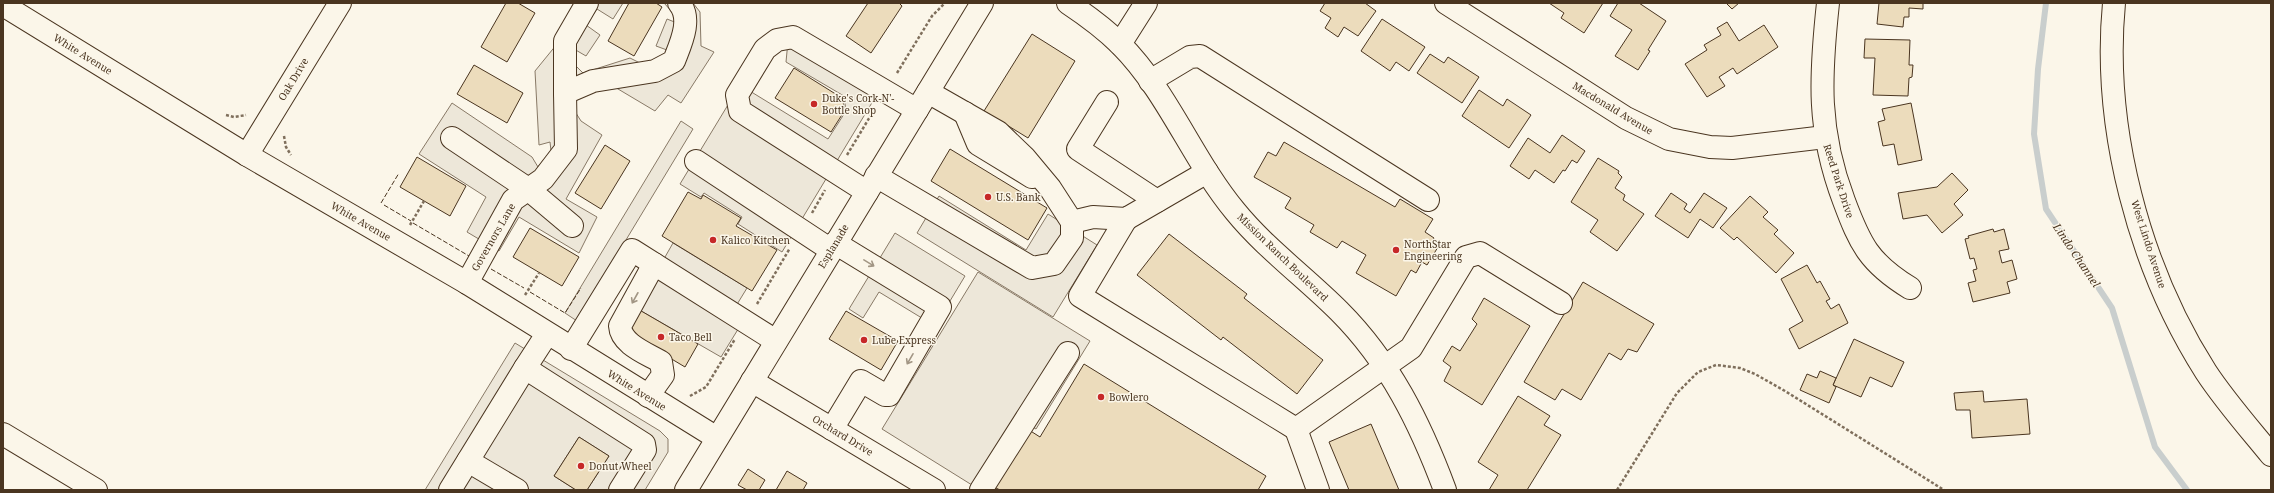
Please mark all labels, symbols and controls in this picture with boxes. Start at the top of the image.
street label: White Avenue [51,30,115,78]
street label: Oak Drive [275,55,311,103]
street label: Macdonald Avenue [1570,78,1656,138]
place label: Duke's Cork-N'- Bottle Shop [822,91,894,117]
marker: Duke's Cork-N'- Bottle Shop [809,99,819,109]
street label: Reed Park Drive [1820,142,1858,220]
place label: U.S. Bank [996,190,1041,204]
marker: U.S. Bank [983,192,993,202]
street label: White Avenue [328,198,394,244]
street label: West Lindo Avenue [2128,198,2170,290]
street label: Governors Lane [468,200,518,274]
street label: Mission Ranch Boulevard [1234,210,1332,304]
water label: Lindo Channel [2049,219,2104,290]
street label: Esplanade [814,221,852,271]
place label: Kalico Kitchen [721,233,791,247]
marker: Kalico Kitchen [708,235,718,245]
place label: NorthStar Engineering [1404,237,1463,263]
marker: NorthStar Engineering [1391,245,1401,255]
one-way arrow [863,260,875,268]
one-way arrow [631,292,639,304]
place label: Taco Bell [669,330,712,344]
marker: Taco Bell [656,332,666,342]
place label: Lube Express [872,333,936,347]
marker: Lube Express [859,335,869,345]
one-way arrow [905,353,913,365]
street label: White Avenue [605,366,669,414]
place label: Bowlero [1109,390,1149,404]
marker: Bowlero [1096,392,1106,402]
street label: Orchard Drive [810,411,876,459]
place label: Donut Wheel [589,459,652,473]
marker: Donut Wheel [576,461,586,471]

